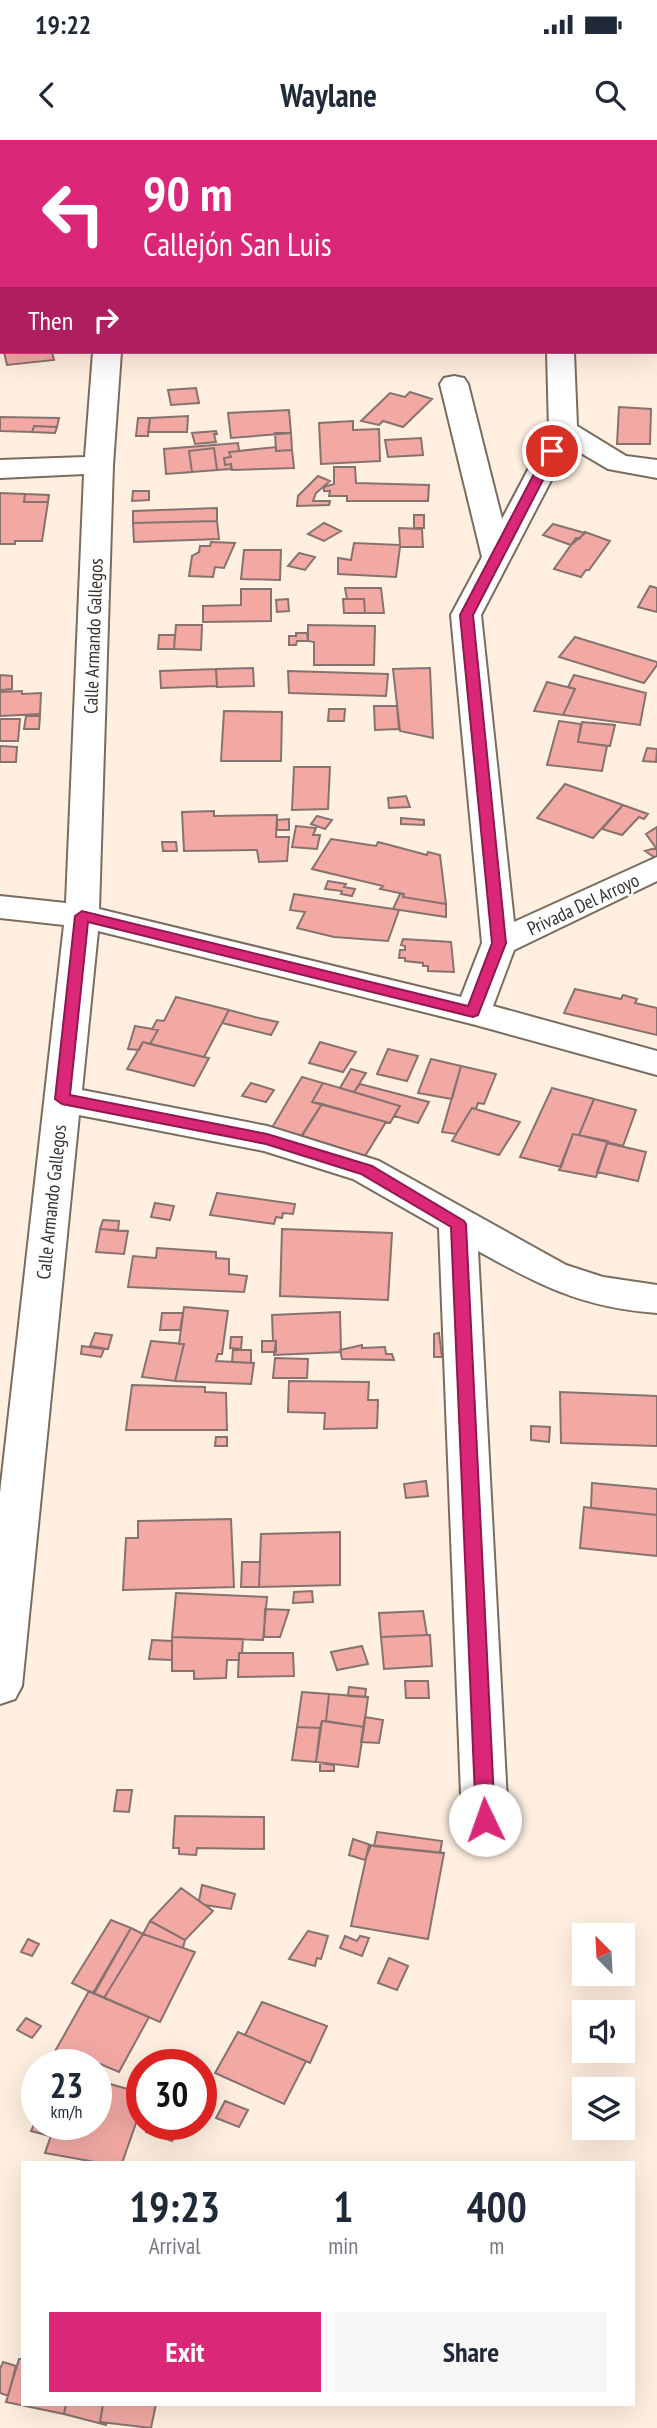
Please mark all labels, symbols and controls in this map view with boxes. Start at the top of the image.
text: 19:22 [35,8,91,41]
text: Waylane [280,74,377,116]
icon: back [28,76,66,114]
icon: search [591,76,629,114]
text: 90 m [143,161,232,225]
icon: left [28,168,119,259]
text: Callejón San Luis [143,223,332,265]
icon: right [87,301,125,339]
text: Then [28,304,73,337]
pin [522,421,582,481]
icon: arrive [533,432,571,470]
street label: Calle Armando Gallegos [78,558,108,714]
street label: Privada Del Arroyo [523,868,643,940]
street label: Calle Armando Gallegos [31,1123,71,1281]
position arrow [448,1783,522,1857]
north arrow [572,1923,635,1986]
map controls [572,1923,635,2140]
button: sound [572,2000,635,2063]
speed limit sign: 30 [126,2049,217,2140]
text: 23 [50,2062,83,2108]
button: layers [572,2077,635,2140]
text: km/h [51,2100,82,2123]
text: 19:23 [129,2179,220,2234]
text: 1 [333,2179,353,2234]
text: 400 [467,2179,527,2234]
text: Arrival [149,2231,201,2260]
text: min [328,2231,358,2260]
text: m [489,2231,504,2260]
button: Exit [49,2312,321,2392]
button: Share [335,2312,607,2392]

